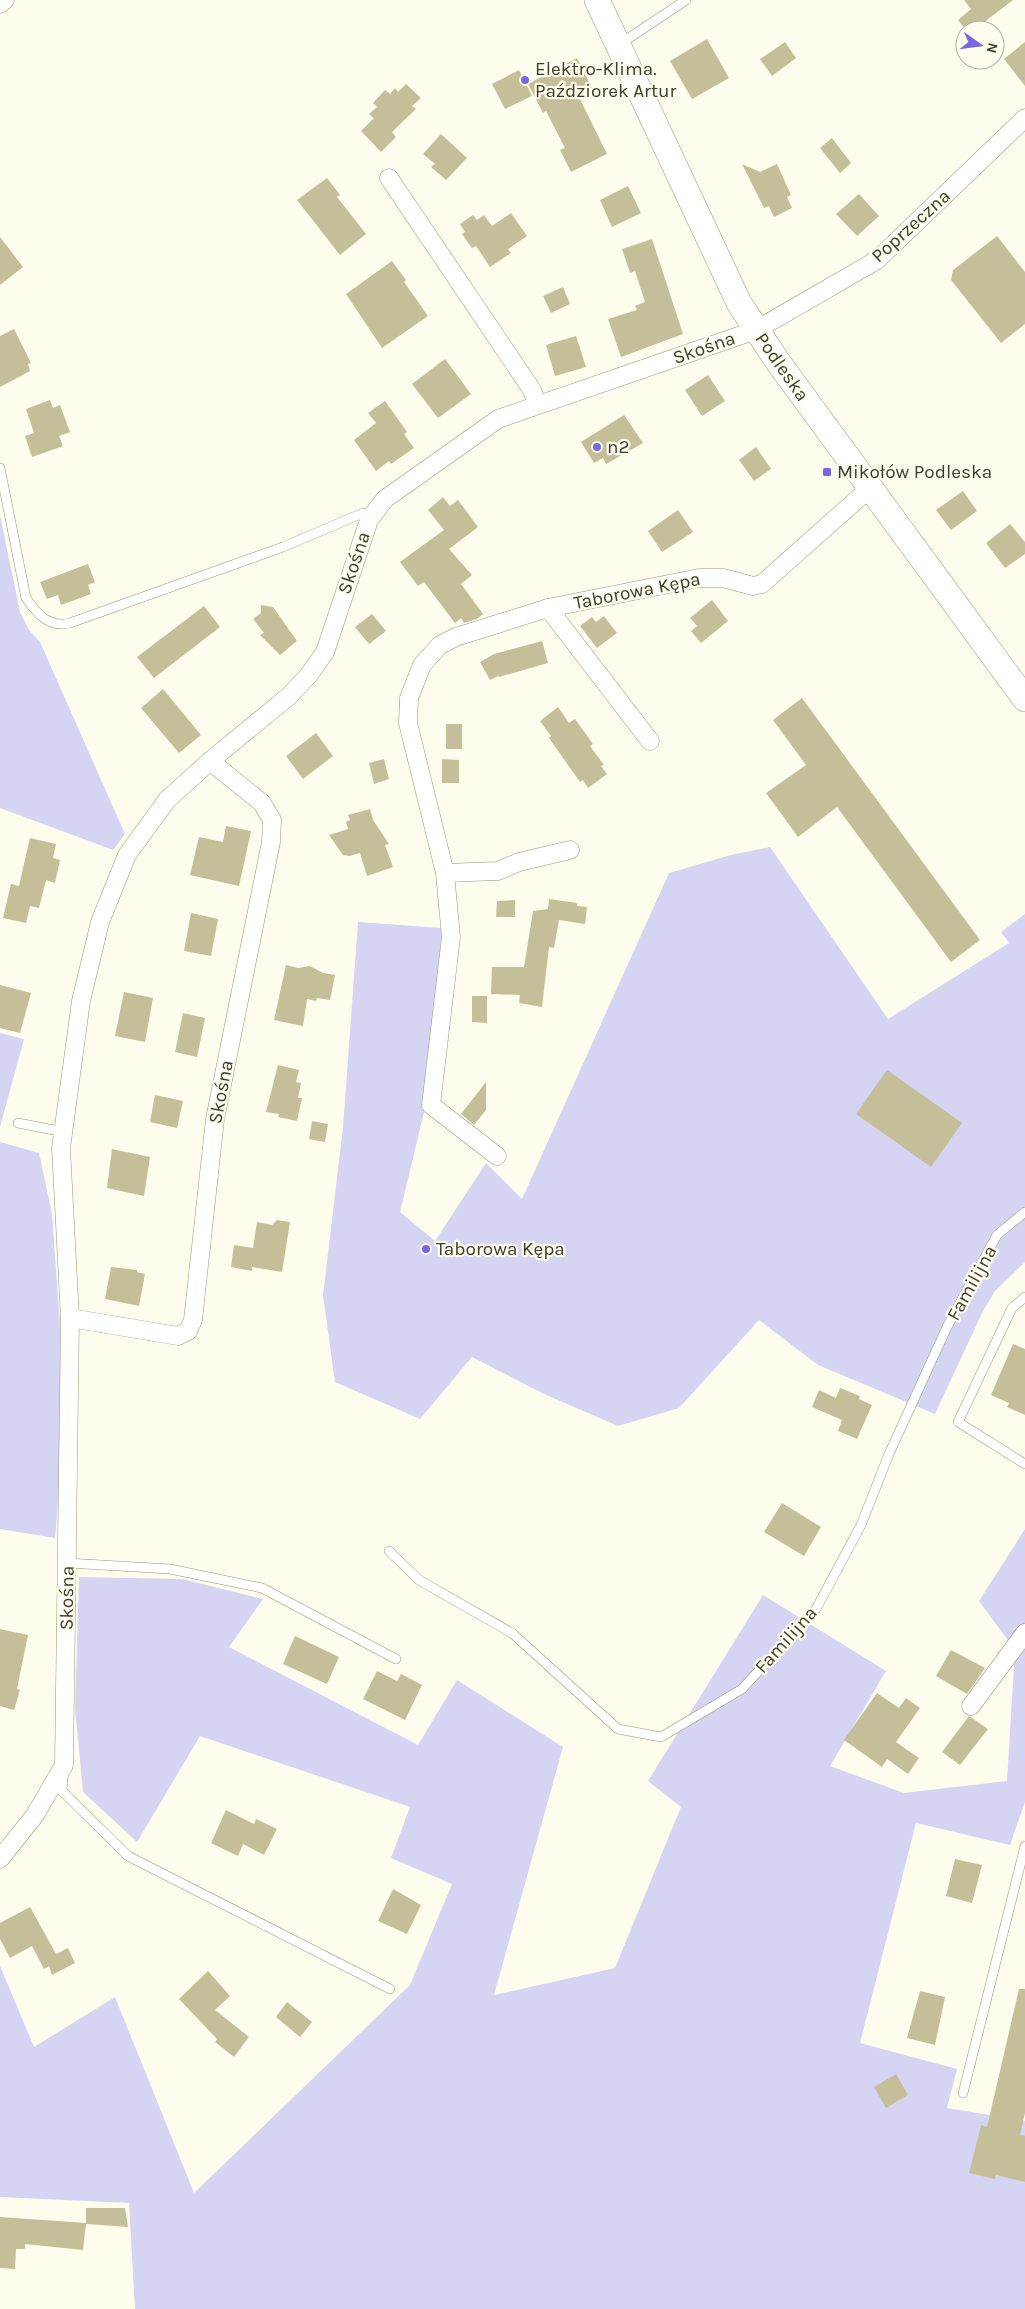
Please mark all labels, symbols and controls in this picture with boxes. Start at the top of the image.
north arrow [955,20,1005,70]
text: N [983,41,1002,55]
place label: Elektro-Klima. Paździorek Artur [535,58,677,102]
marker: Elektro-Klima. Paździorek Artur [519,74,531,86]
street label: Poprzeczna [867,185,955,267]
street label: Skośna [670,327,738,369]
street label: Podleska [751,329,813,405]
place label: n2 [607,436,629,458]
marker: n2 [591,441,603,453]
place label: Mikołów Podleska [837,461,992,483]
marker: Mikołów Podleska [821,466,833,478]
street label: Skośna [333,529,375,597]
street label: Taborowa Kępa [572,568,702,614]
street label: Skośna [204,1058,238,1126]
place label: Taborowa Kępa [436,1238,565,1260]
street label: Familijna [942,1242,1002,1324]
marker: Taborowa Kępa [420,1243,432,1255]
street label: Skośna [55,1566,79,1630]
street label: Familijna [750,1602,822,1678]

